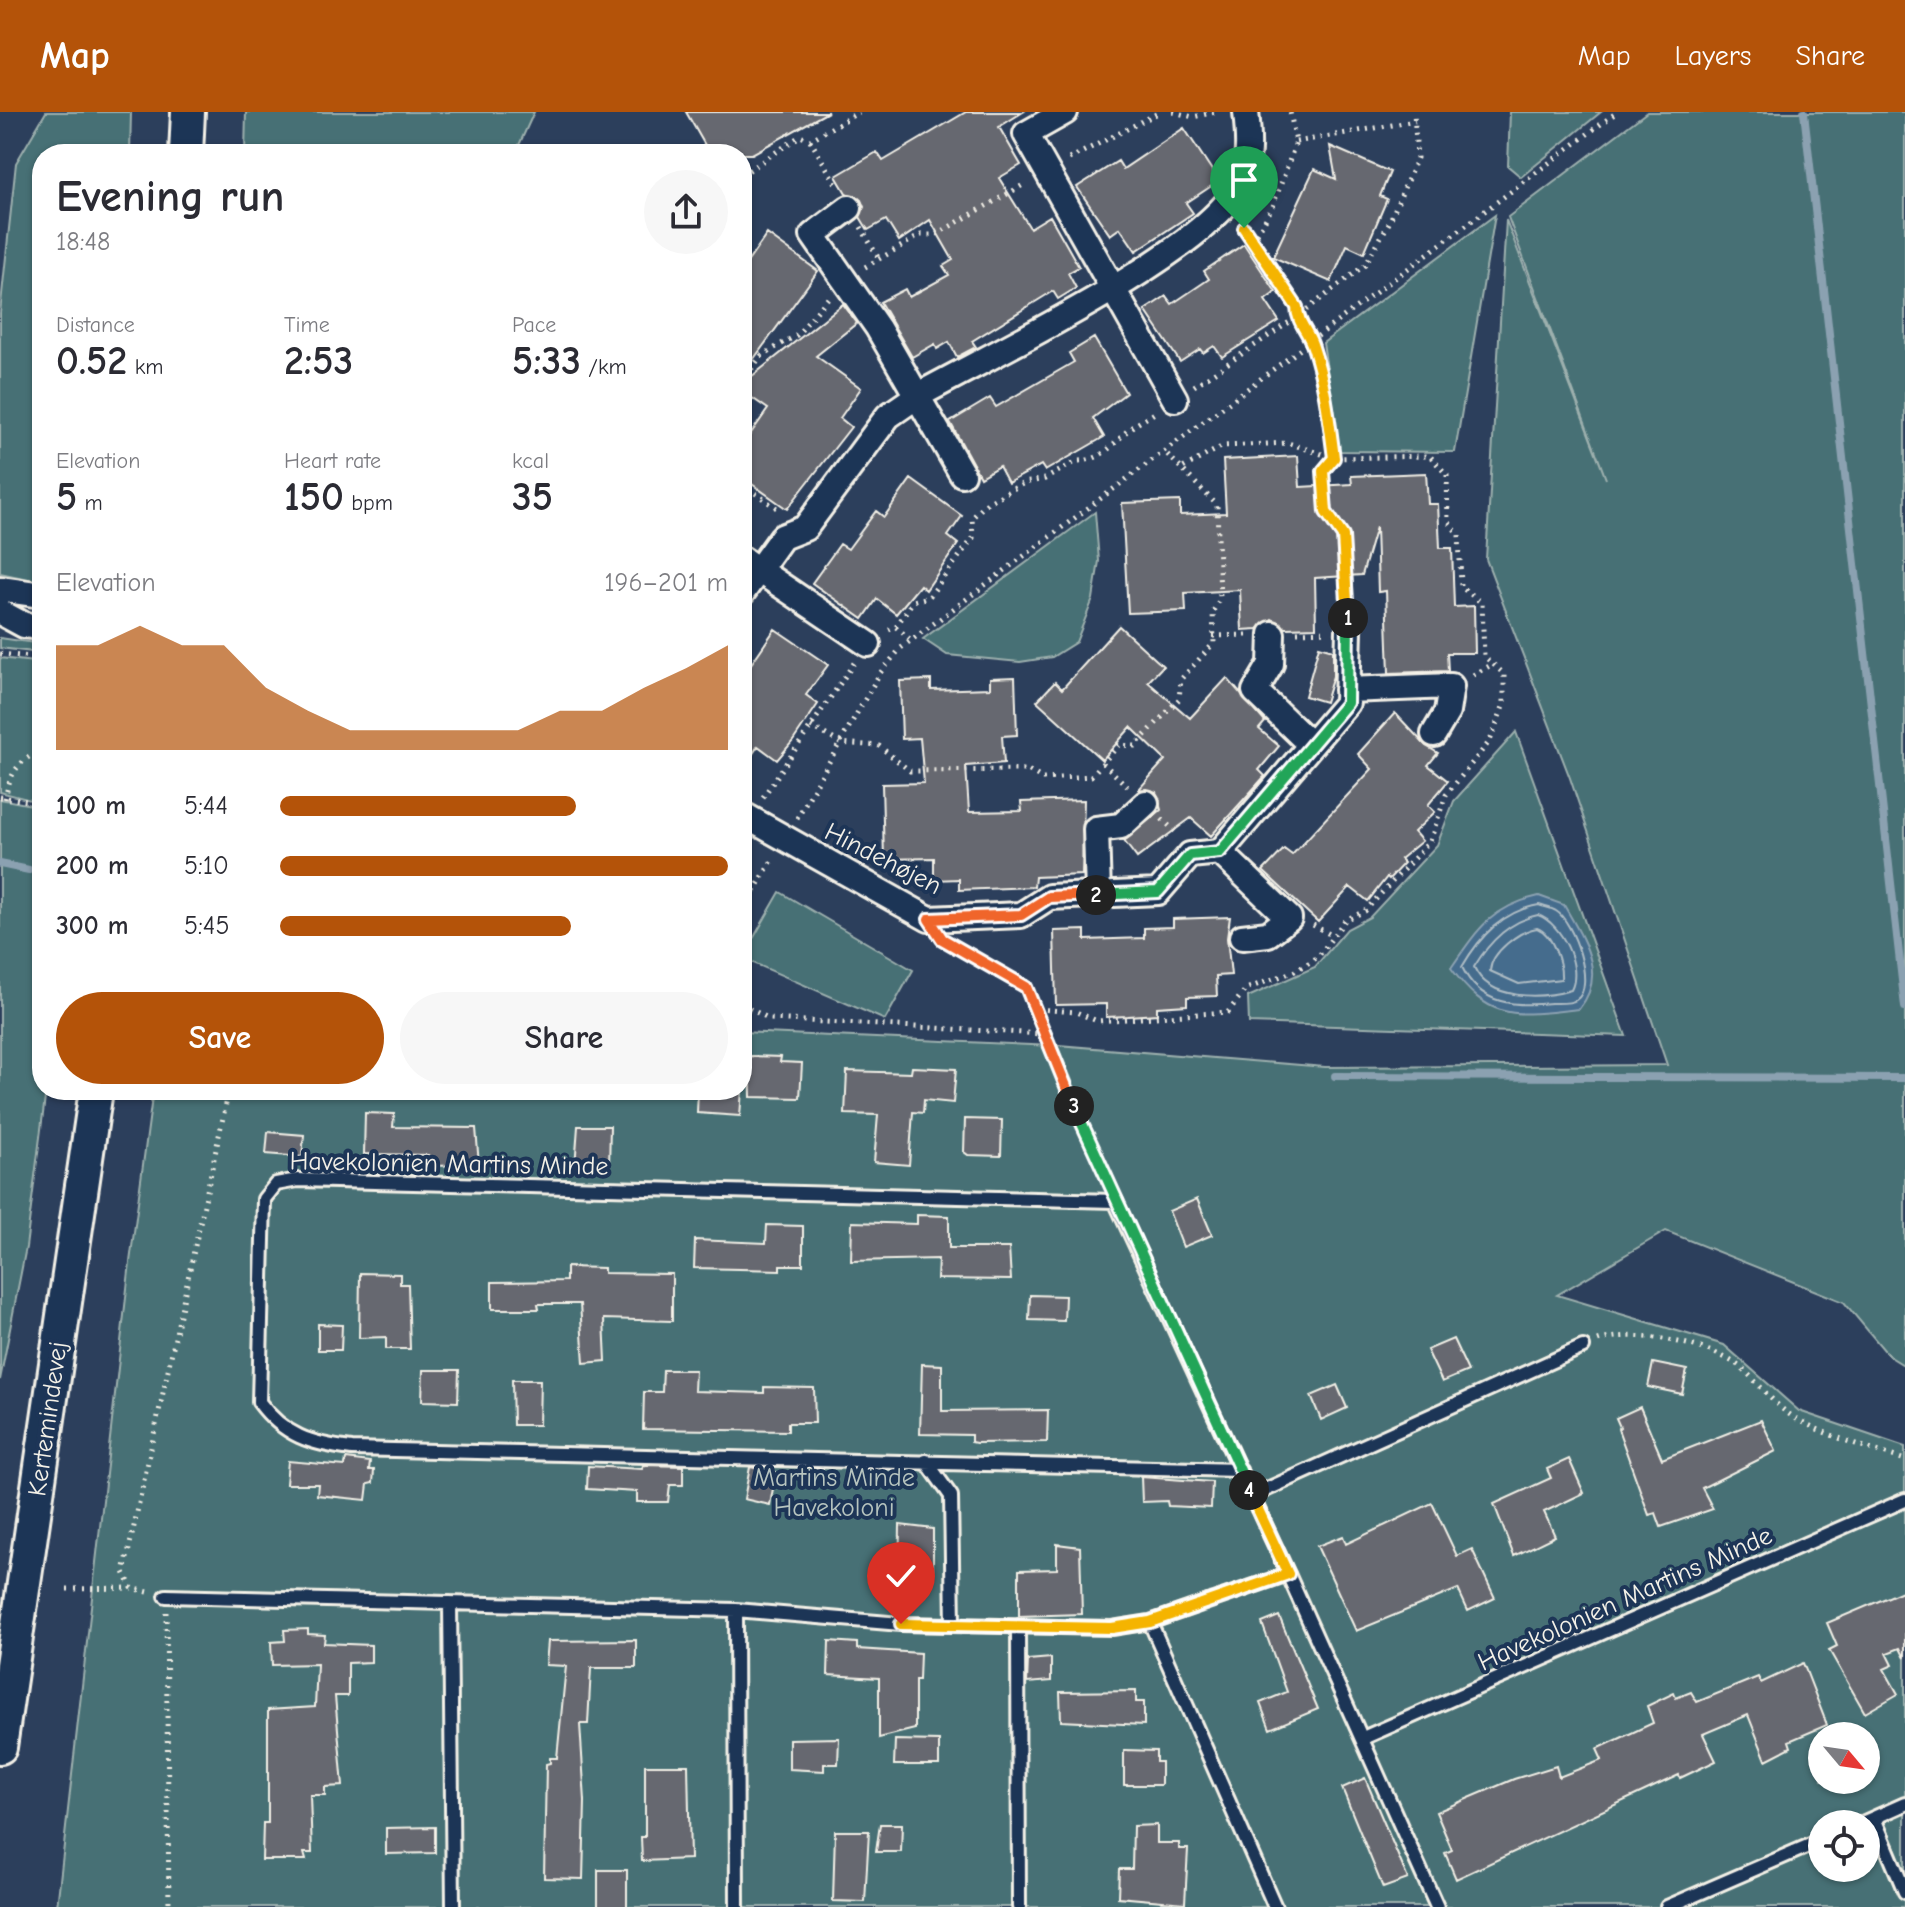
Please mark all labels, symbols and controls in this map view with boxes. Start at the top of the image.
text: Map [40,34,110,78]
text: Map [1578,40,1631,72]
text: Layers [1675,40,1751,72]
text: Share [1795,40,1865,72]
pin [1210,146,1278,228]
icon: arrive [1222,158,1266,202]
button: share [644,170,728,254]
text: Evening run [56,171,284,222]
text: 18:48 [56,227,110,257]
text: Distance [56,312,135,338]
text: Time [284,312,330,338]
text: Pace [512,312,556,338]
text: 0.52 [56,338,127,384]
text: 2:53 [284,338,353,384]
text: 5:33 [512,338,581,384]
text: km [127,354,163,380]
text: /km [581,354,627,380]
text: Elevation [56,448,140,474]
text: Heart rate [284,448,381,474]
text: kcal [512,448,549,474]
text: 5 [56,474,77,520]
text: 150 [284,474,344,520]
text: 35 [512,474,553,520]
text: m [77,490,103,516]
text: bpm [344,490,393,516]
text: Elevation [56,568,156,598]
text: 196–201 m [604,568,728,598]
pin: 1 [1328,598,1368,638]
text: 1 [1344,605,1352,631]
text: 100 m [56,791,126,821]
text: 5:44 [184,791,228,821]
street label: Hindehøjen [820,817,946,901]
text: 200 m [56,851,129,881]
text: 5:10 [184,851,229,881]
pin: 2 [1076,875,1116,915]
text: 2 [1091,882,1101,908]
text: 300 m [56,911,129,941]
text: 5:45 [184,911,229,941]
button: Save [56,992,384,1084]
button: Share [400,992,728,1084]
pin: 3 [1054,1086,1094,1126]
text: 3 [1069,1093,1079,1119]
street label: Havekolonien Martins Minde [289,1146,609,1182]
street label: Kertemindevej [22,1340,74,1498]
park label: Martins Minde Havekoloni [753,1463,915,1523]
pin: 4 [1229,1470,1269,1510]
text: 4 [1244,1477,1254,1503]
street label: Havekolonien Martins Minde [1473,1520,1777,1678]
pin [867,1542,935,1624]
icon: check [879,1554,923,1598]
north arrow [1808,1722,1880,1794]
map controls [1808,1722,1880,1882]
button: locate [1808,1810,1880,1882]

